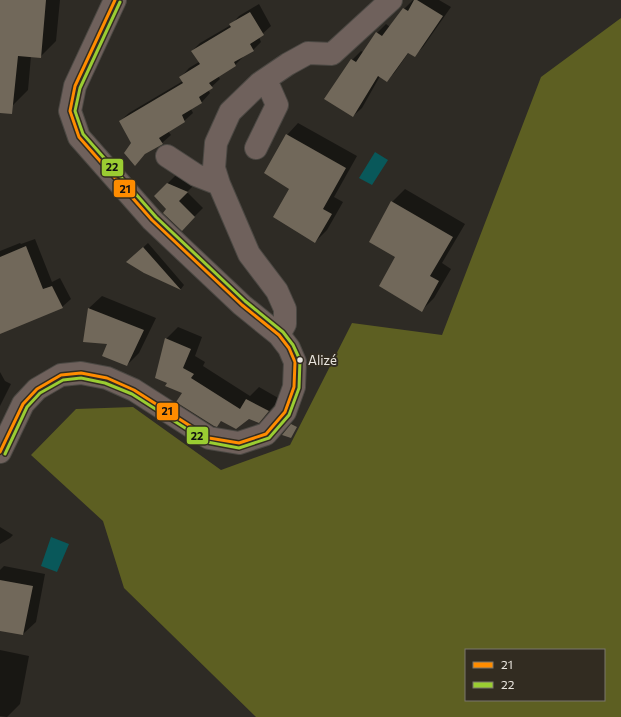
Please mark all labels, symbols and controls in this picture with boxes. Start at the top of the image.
line badge: 22 [101,158,124,177]
text: 22 [106,160,118,173]
line badge: 21 [113,179,136,198]
text: 21 [119,182,131,195]
place label: Alizé [308,352,337,368]
marker: Alizé [295,355,305,365]
line badge: 21 [156,402,179,421]
text: 21 [161,404,173,417]
line badge: 22 [186,426,209,445]
text: 22 [191,429,203,442]
legend [465,649,605,701]
text: 21 [501,657,513,671]
text: 22 [501,677,515,691]

